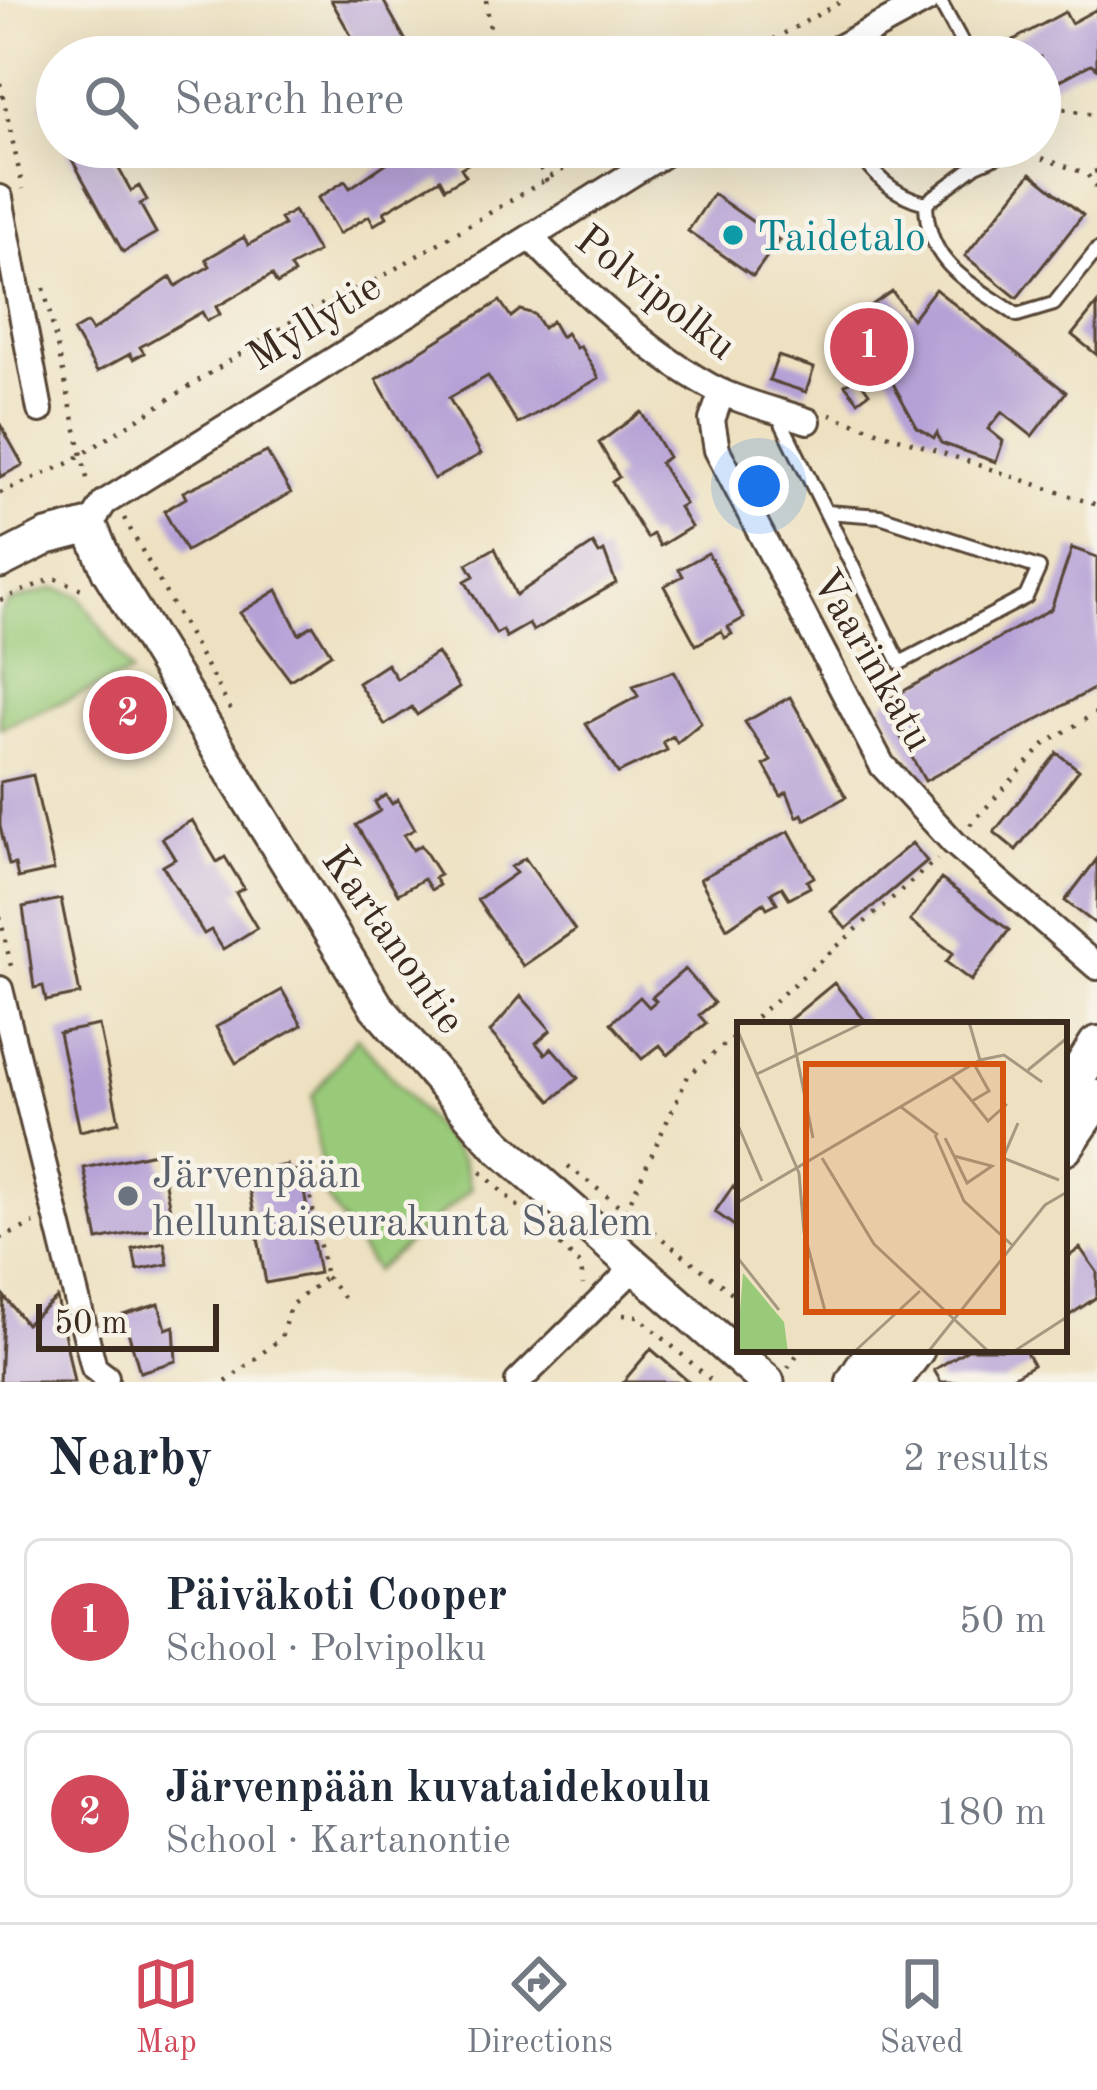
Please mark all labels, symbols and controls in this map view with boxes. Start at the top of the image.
search box [36,36,1061,168]
icon: search [78,69,144,135]
text: Search here [174,79,404,124]
place label: Taidetalo [757,218,926,260]
street label: Polvipolku [567,219,742,369]
marker: Taidetalo [720,222,746,248]
street label: Myllytie [241,266,389,380]
pin: 1 [830,302,908,392]
your location [729,456,789,516]
street label: Vaarinkatu [802,563,939,759]
pin: 2 [89,670,167,760]
street label: Kartanontie [312,840,471,1042]
inset map [737,1022,1067,1352]
place label: Järvenpään helluntaiseurakunta Saalem [152,1155,652,1245]
marker: Järvenpään helluntaiseurakunta Saalem [115,1183,141,1209]
scale bar [36,1298,219,1351]
text: 50 m [54,1308,128,1341]
text: Nearby [48,1435,213,1486]
text: 2 results [903,1440,1049,1479]
text: Päiväkoti Cooper [165,1575,507,1620]
text: 1 [79,1602,101,1641]
text: 50 m [959,1602,1046,1641]
text: School · Polvipolku [165,1630,486,1669]
text: Järvenpään kuvataidekoulu [165,1767,711,1812]
text: 2 [79,1794,101,1833]
text: 180 m [936,1794,1046,1833]
text: School · Kartanontie [165,1822,511,1861]
tab: Map [133,1951,199,2064]
tab: Directions [466,1951,613,2064]
tab: Saved [880,1951,964,2064]

